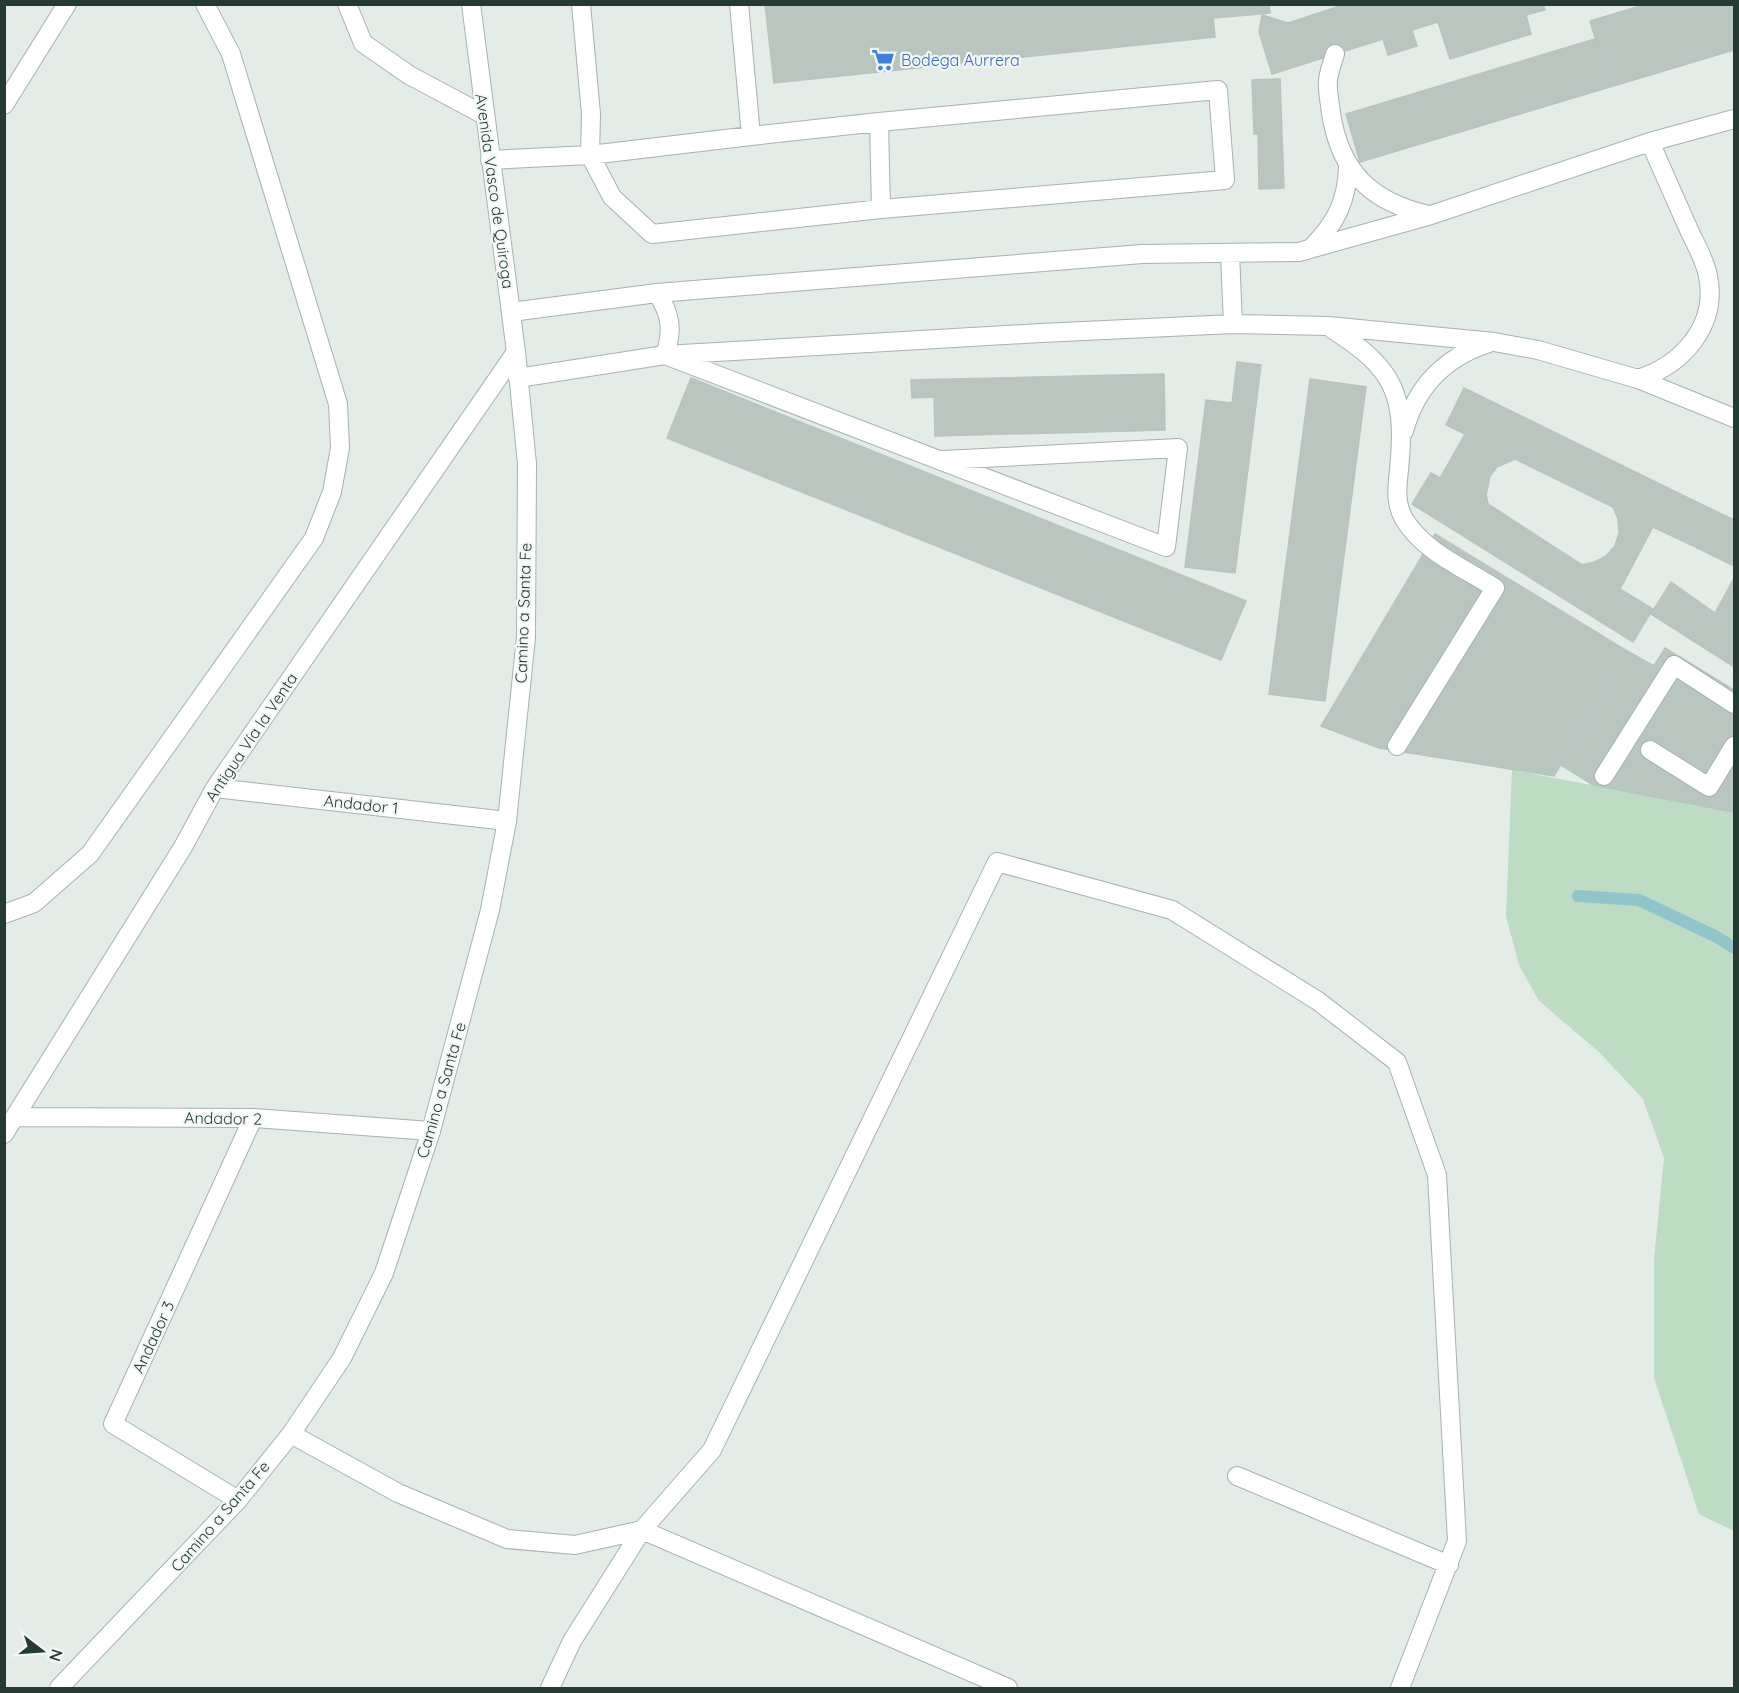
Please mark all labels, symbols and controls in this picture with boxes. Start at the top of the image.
supermarket icon: Bodega Aurrera [870,47,896,73]
place label: Bodega Aurrera [901,50,1020,70]
street label: Avenida Vasco de Quiroga [471,92,519,290]
street label: Camino a Santa Fe [511,542,535,684]
street label: Antigua Vía la Venta [200,669,302,805]
street label: Andador 1 [323,790,399,818]
street label: Camino a Santa Fe [412,1020,470,1160]
street label: Andador 2 [184,1107,262,1129]
street label: Andador 3 [128,1298,178,1376]
street label: Camino a Santa Fe [166,1456,274,1576]
north arrow [12,1621,72,1681]
text: N [45,1647,68,1664]

